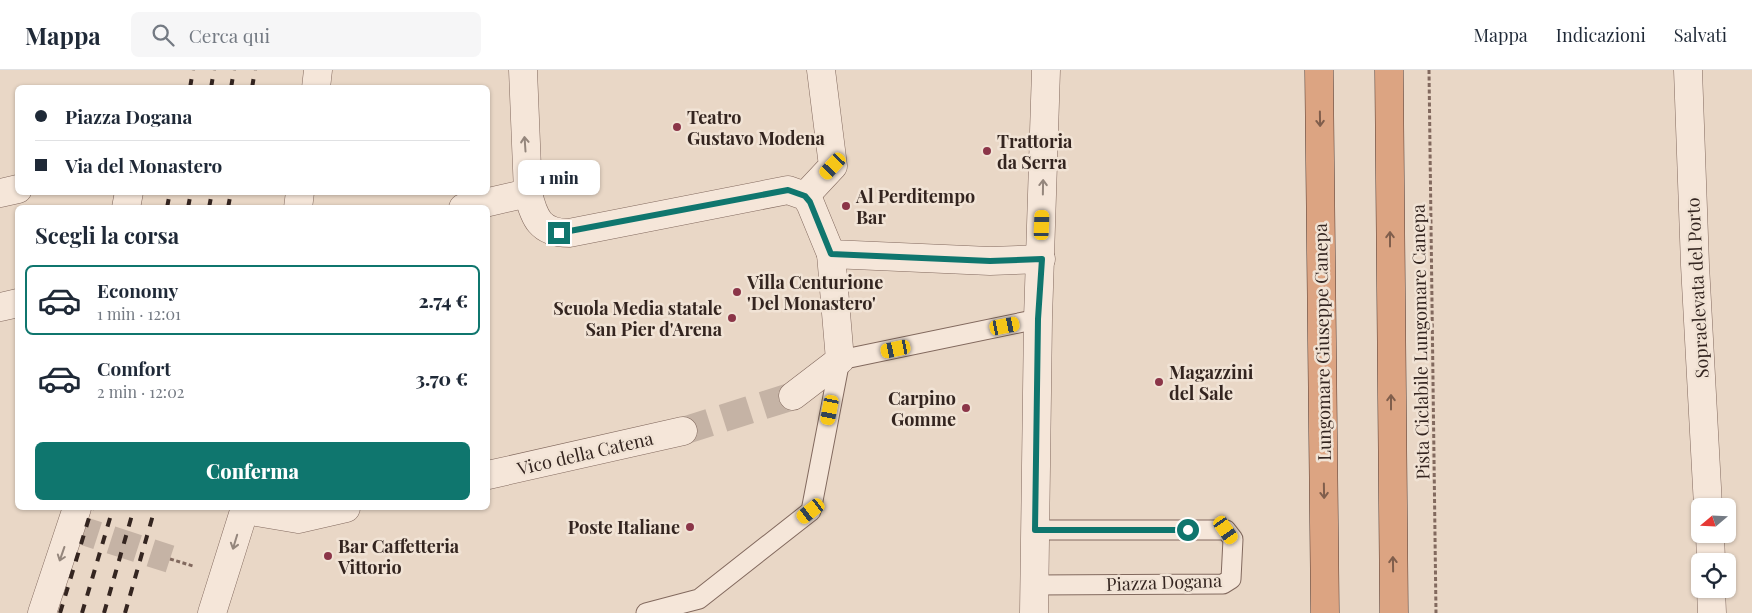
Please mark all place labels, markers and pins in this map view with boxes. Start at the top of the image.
place label: Teatro Gustavo Modena [687,105,825,150]
marker: Teatro Gustavo Modena [671,121,683,133]
place label: Trattoria da Serra [997,129,1073,174]
marker: Trattoria da Serra [981,145,993,157]
place label: Al Perditempo Bar [855,184,975,229]
marker: Al Perditempo Bar [840,200,852,212]
place label: Villa Centurione 'Del Monastero' [746,270,883,315]
marker: Villa Centurione 'Del Monastero' [731,286,743,298]
place label: Scuola Media statale San Pier d'Arena [553,296,723,341]
marker: Scuola Media statale San Pier d'Arena [726,312,738,324]
place label: Magazzini del Sale [1169,360,1254,405]
marker: Magazzini del Sale [1153,376,1165,388]
place label: Carpino Gomme [888,386,956,431]
marker: Carpino Gomme [960,402,972,414]
place label: Poste Italiane [568,515,680,539]
marker: Poste Italiane [684,521,696,533]
place label: Bar Caffetteria Vittorio [337,534,460,579]
marker: Bar Caffetteria Vittorio [322,550,334,562]

